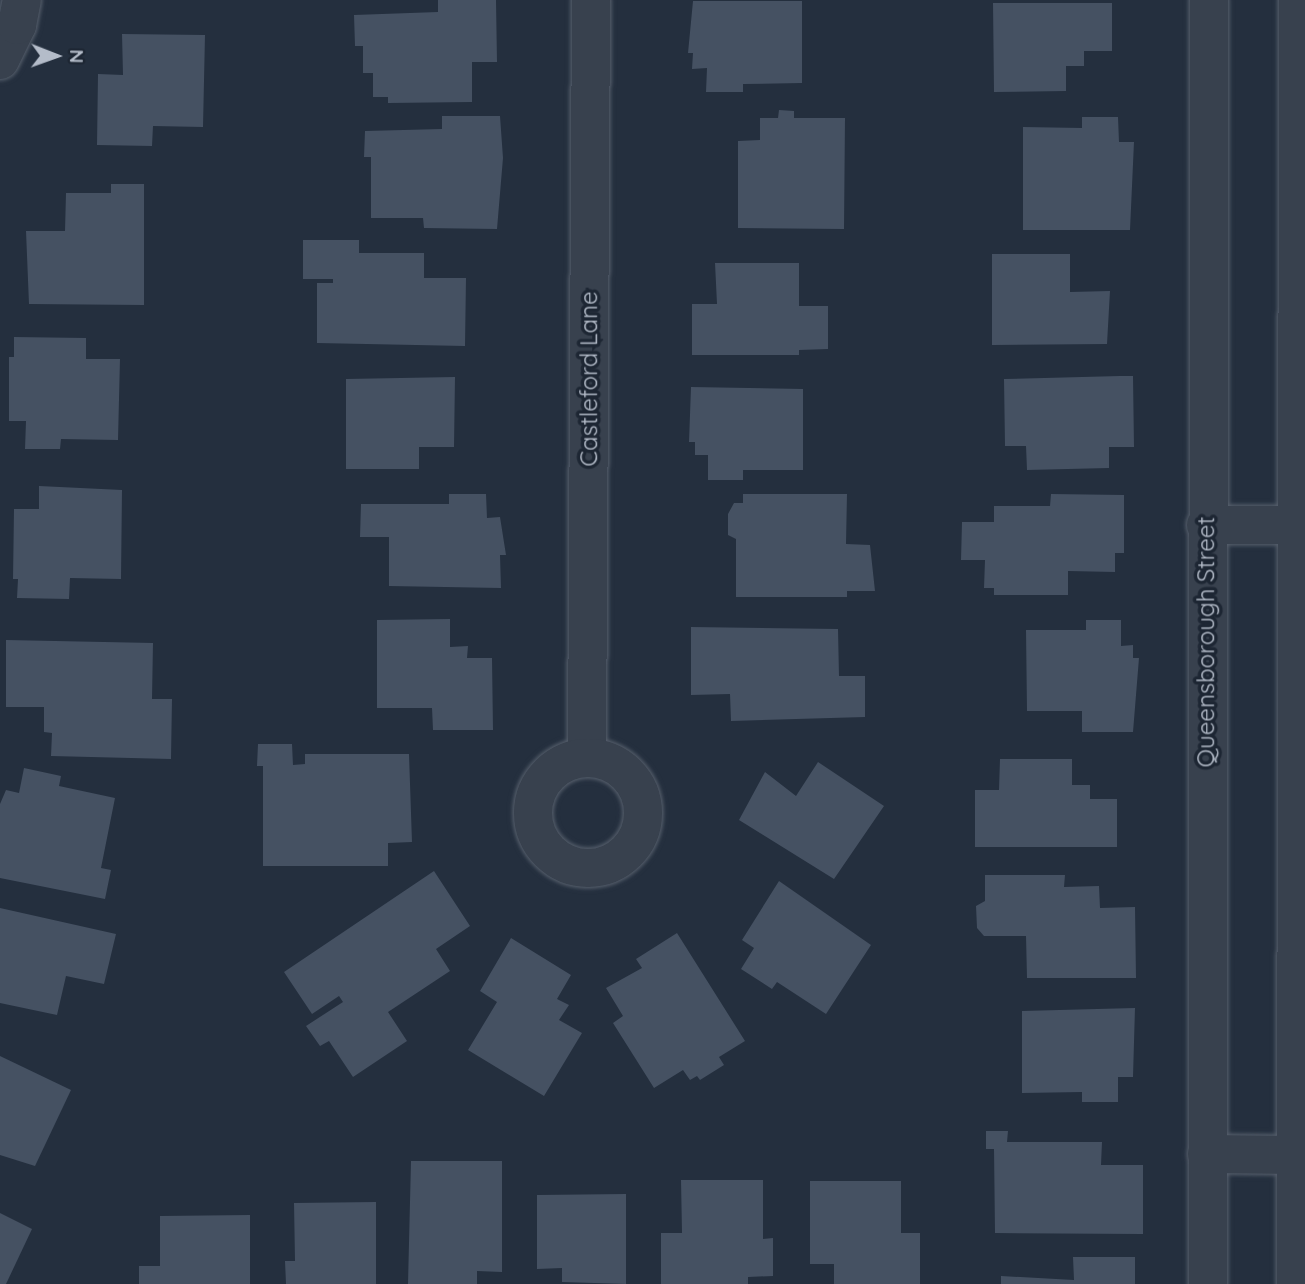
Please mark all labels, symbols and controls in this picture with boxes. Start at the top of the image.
north arrow [21,21,91,91]
text: N [65,49,89,64]
street label: Castleford Lane [575,291,603,467]
street label: Queensborough Street [1192,517,1220,767]

